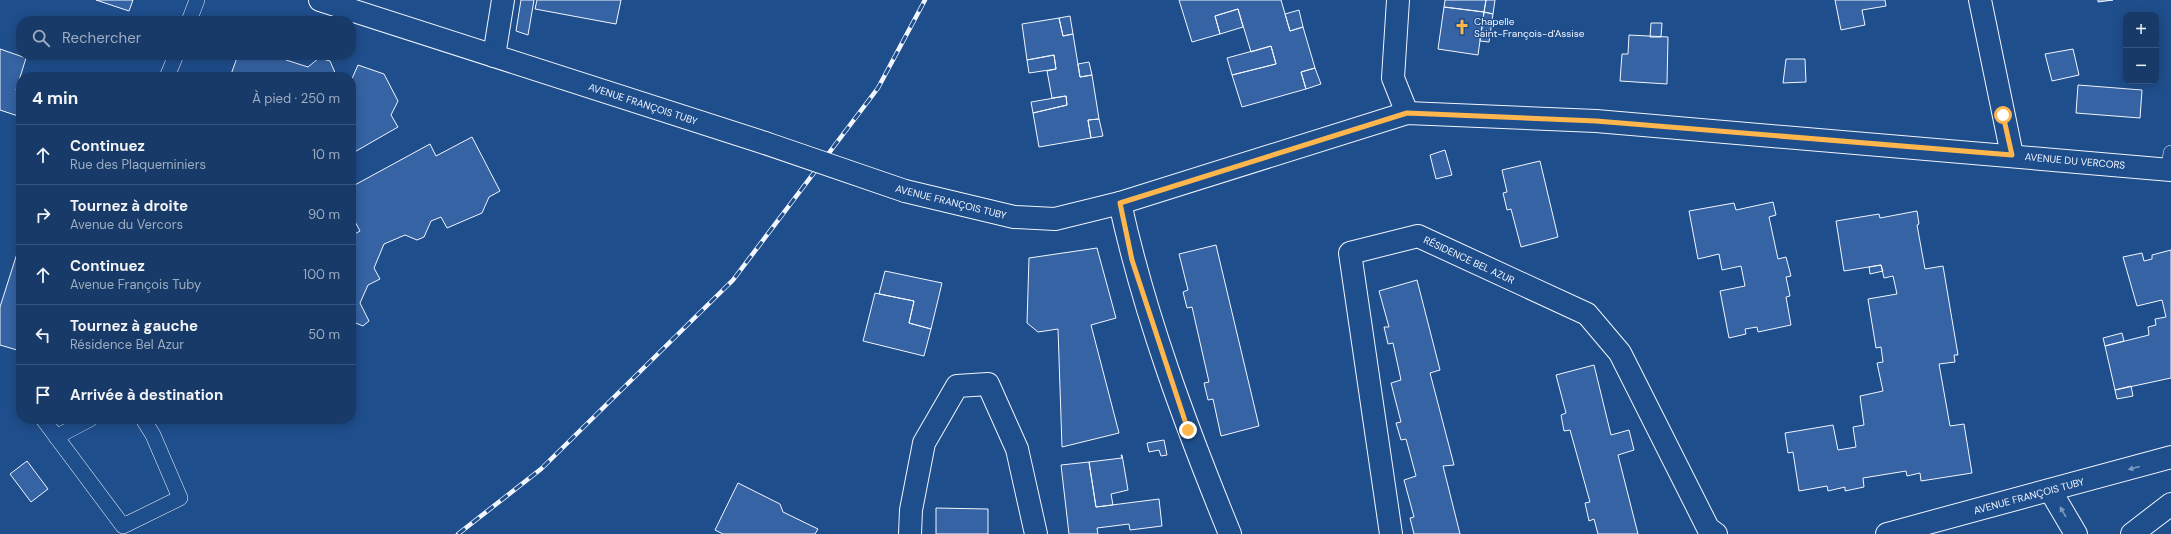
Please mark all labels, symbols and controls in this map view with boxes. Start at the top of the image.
map controls [2123,12,2159,84]
button: + [2123,12,2159,48]
place label: Chapelle Saint-François-d'Assise [1474,15,1585,40]
search box [16,16,356,60]
church icon: Chapelle Saint-François-d'Assise [1453,18,1471,36]
icon: search [30,27,52,49]
text: Rechercher [62,28,141,48]
button: − [2123,48,2159,84]
street label: AVENUE FRANÇOIS TUBY [587,80,699,128]
text: 4 min [32,87,78,109]
text: À pied · 250 m [252,90,340,107]
route start [1994,106,2012,124]
text: Continuez [70,136,145,156]
icon: ahead [32,144,54,166]
text: 10 m [312,146,340,163]
street label: AVENUE DU VERCORS [2024,150,2126,172]
text: Rue des Plaqueminiers [70,156,206,173]
street label: AVENUE FRANÇOIS TUBY [894,182,1008,222]
text: Tournez à droite [70,196,188,216]
icon: right [32,204,54,226]
text: 90 m [308,206,340,223]
text: Avenue du Vercors [70,216,183,233]
street label: RÉSIDENCE BEL AZUR [1421,233,1517,287]
text: Continuez [70,256,145,276]
icon: ahead [32,264,54,286]
text: 100 m [303,266,340,283]
text: Avenue François Tuby [70,276,201,293]
text: Tournez à gauche [70,316,198,336]
icon: left [32,324,54,346]
text: 50 m [308,326,340,343]
text: Résidence Bel Azur [70,336,184,353]
icon: arrive [32,384,54,406]
text: Arrivée à destination [70,385,223,405]
route end [1179,421,1197,439]
one-way arrow [2128,466,2140,472]
street label: AVENUE FRANÇOIS TUBY [1972,475,2086,517]
one-way arrow [2060,506,2067,518]

